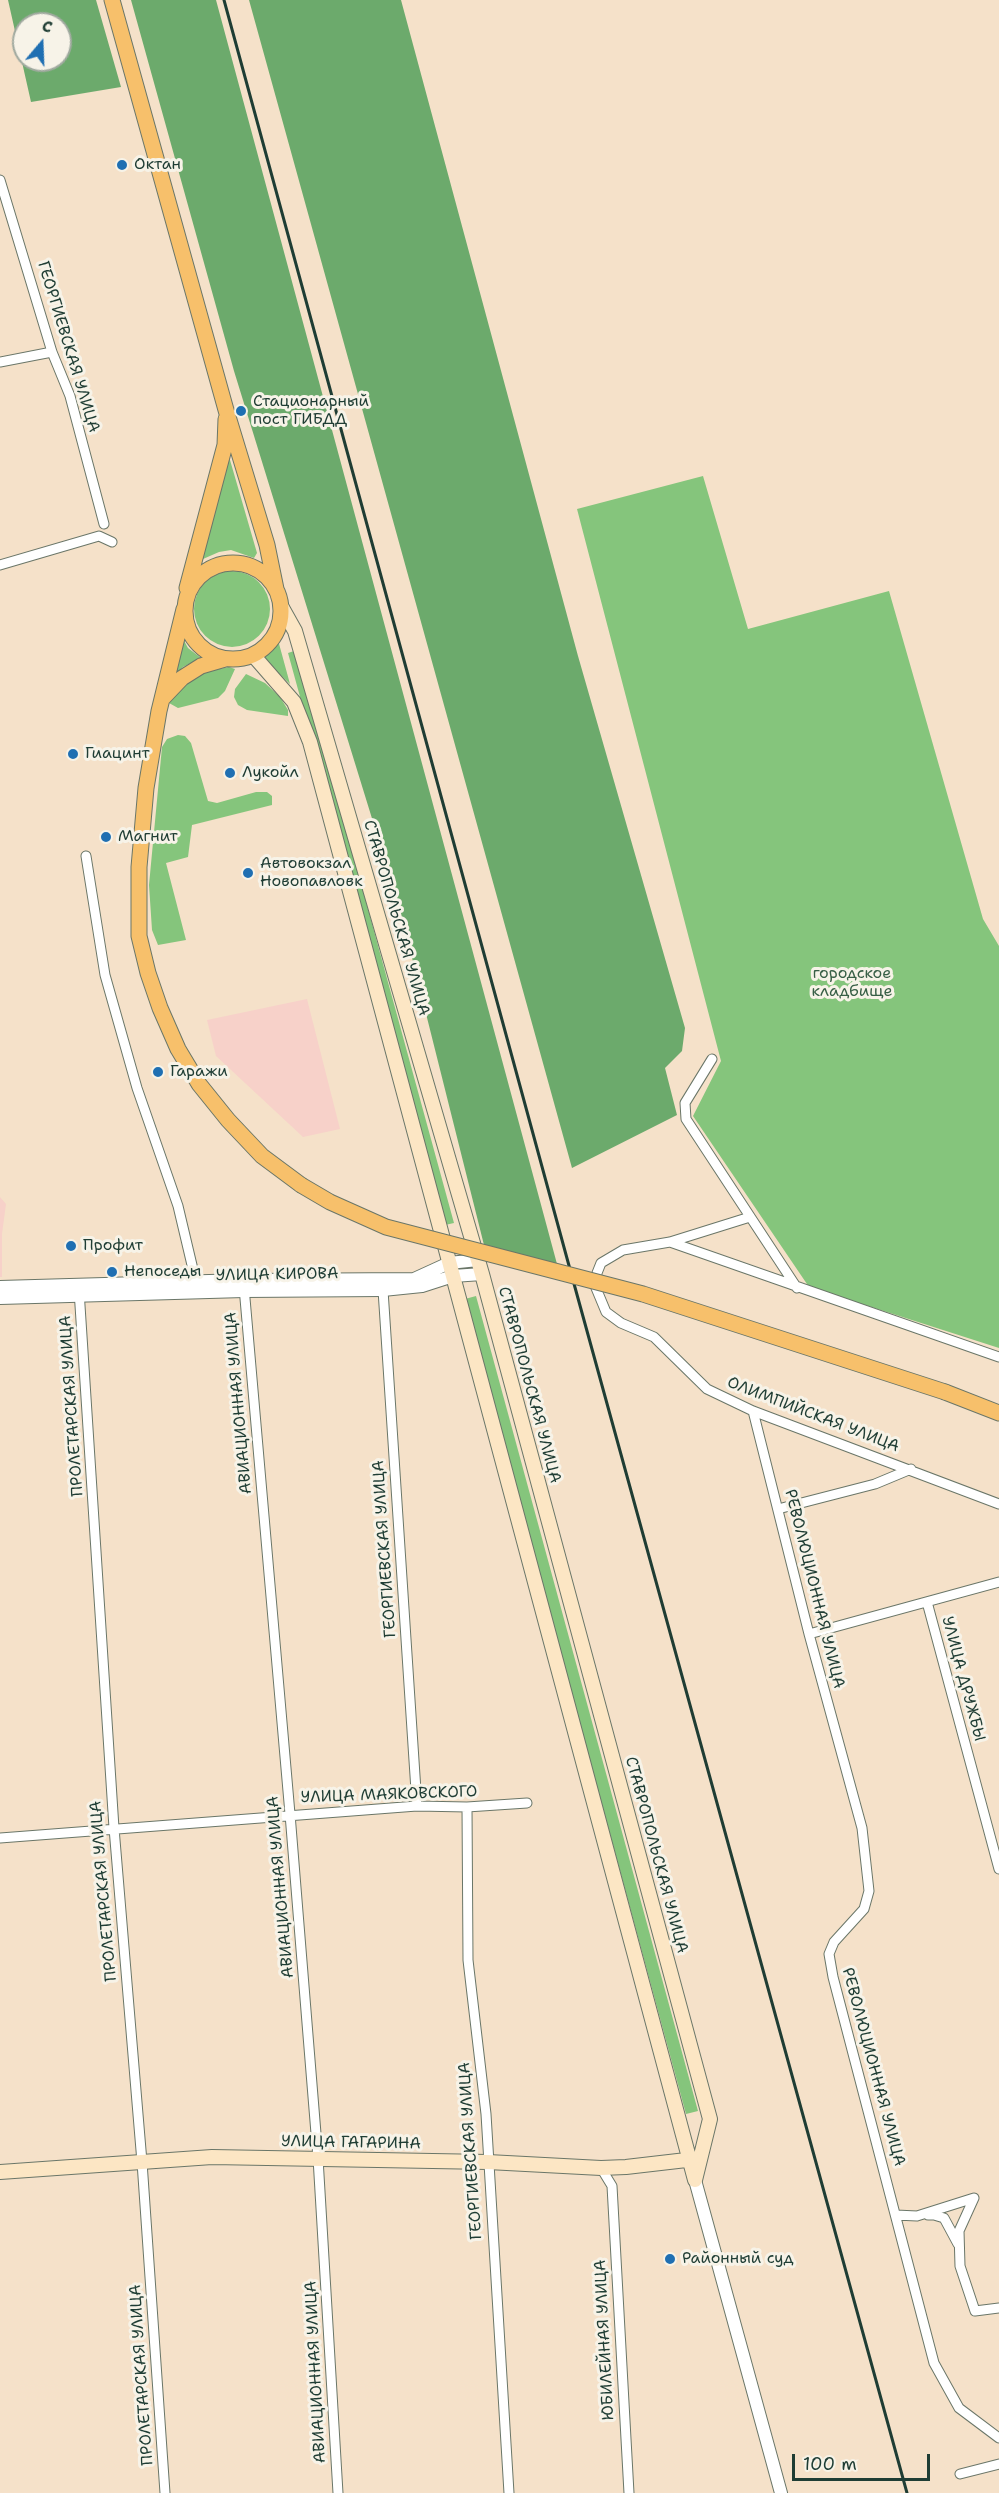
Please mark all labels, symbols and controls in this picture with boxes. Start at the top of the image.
north arrow [12,12,72,72]
text: С [39,15,55,38]
place label: Октан [134,155,181,175]
marker: Октан [115,158,129,172]
street label: ГЕОРГИЕВСКАЯ УЛИЦА [33,259,103,435]
place label: Стационарный пост ГИБДД [253,392,369,430]
marker: Стационарный пост ГИБДД [234,404,248,418]
place label: Гиацинт [85,744,150,764]
marker: Гиацинт [66,747,80,761]
place label: Лукойл [242,763,299,783]
marker: Лукойл [223,766,237,780]
street label: СТАВРОПОЛЬСКАЯ УЛИЦА [359,818,433,1018]
place label: Магнит [118,827,178,847]
marker: Магнит [99,830,113,844]
place label: Автовокзал Новопавловк [260,854,363,892]
marker: Автовокзал Новопавловк [241,866,255,880]
park label: городское кладбище [811,964,893,1002]
place label: Гаражи [170,1062,228,1082]
marker: Гаражи [151,1065,165,1079]
place label: Профит [83,1236,143,1256]
marker: Профит [64,1239,78,1253]
place label: Непоседы [124,1262,201,1282]
street label: УЛИЦА КИРОВА [215,1264,339,1286]
marker: Непоседы [105,1265,119,1279]
street label: СТАВРОПОЛЬСКАЯ УЛИЦА [493,1285,565,1485]
street label: АВИАЦИОННАЯ УЛИЦА [221,1311,257,1495]
street label: ПРОЛЕТАРСКАЯ УЛИЦА [56,1315,88,1497]
street label: ОЛИМПИЙСКАЯ УЛИЦА [724,1373,902,1457]
street label: ГЕОРГИЕВСКАЯ УЛИЦА [369,1460,401,1638]
street label: РЕВОЛЮЦИОННАЯ УЛИЦА [780,1487,848,1691]
street label: УЛИЦА ДРУЖБЫ [937,1614,989,1744]
street label: СТАВРОПОЛЬСКАЯ УЛИЦА [620,1755,692,1955]
street label: УЛИЦА МАЯКОВСКОГО [300,1782,478,1808]
street label: АВИАЦИОННАЯ УЛИЦА [263,1795,299,1979]
street label: ПРОЛЕТАРСКАЯ УЛИЦА [87,1800,121,1982]
street label: РЕВОЛЮЦИОННАЯ УЛИЦА [837,1966,909,2168]
street label: ГЕОРГИЕВСКАЯ УЛИЦА [455,2062,487,2240]
street label: УЛИЦА ГАГАРИНА [281,2132,421,2154]
place label: Районный суд [682,2249,794,2269]
marker: Районный суд [663,2252,677,2266]
street label: ЮБИЛЕЙНАЯ УЛИЦА [591,2259,619,2421]
street label: АВИАЦИОННАЯ УЛИЦА [302,2280,330,2464]
street label: ПРОЛЕТАРСКАЯ УЛИЦА [126,2284,158,2466]
scale bar [795,2442,933,2480]
text: 100 m [803,2452,857,2476]

